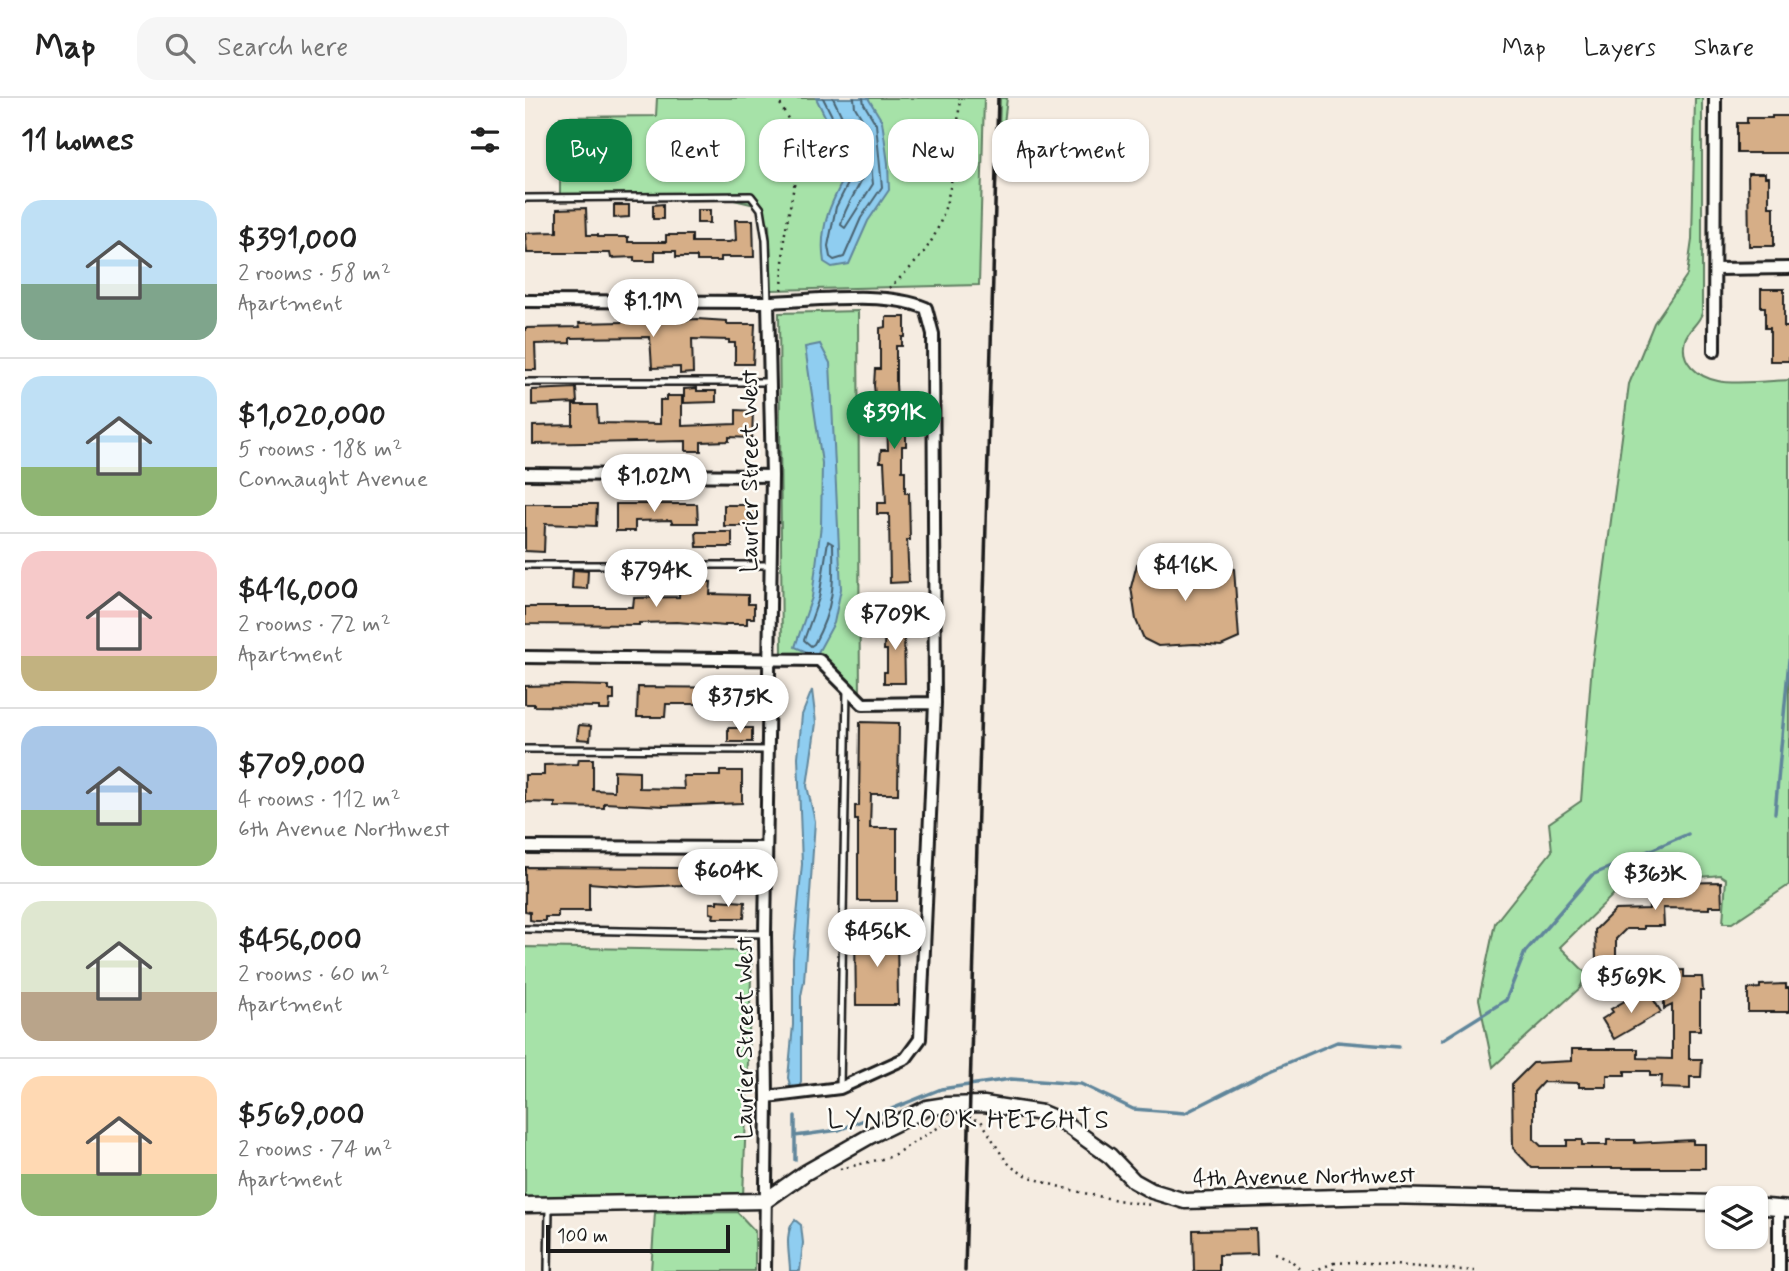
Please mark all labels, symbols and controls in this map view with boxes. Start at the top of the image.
search box [137,17,627,80]
text: Map [35,26,95,70]
icon: search [161,29,199,67]
text: Search here [217,31,348,65]
text: Map [1502,33,1546,64]
text: Layers [1584,33,1656,64]
text: Share [1694,33,1754,64]
chip: Buy [546,119,632,182]
chip: Rent [646,119,745,182]
chip: Filters [759,119,874,182]
chip: New [888,119,978,182]
chip: Apartment [992,119,1149,182]
text: 11 homes [21,121,134,160]
icon: filters [466,121,504,159]
text: $391,000 [238,220,357,259]
icon: home [77,228,161,312]
text: 2 rooms · 58 m² [238,259,391,289]
pin: $1.1M [604,280,702,339]
text: $1.1M [623,287,683,317]
text: Apartment [238,289,343,319]
street label: Laurier Street West [735,369,766,573]
pin: $391K [845,392,943,451]
text: $1,020,000 [238,396,386,435]
text: $391K [863,399,925,429]
icon: home [77,404,161,488]
text: 5 rooms · 188 m² [238,435,402,465]
pin: $1.02M [597,454,711,514]
text: $1.02M [617,462,691,492]
text: Connaught Avenue [238,465,428,495]
pin: $416K [1136,544,1234,603]
pin: $794K [607,550,705,609]
text: $416K [1153,551,1217,581]
text: $794K [621,557,691,587]
text: $416,000 [238,571,359,610]
icon: home [77,579,161,663]
pin: $709K [846,592,944,652]
text: $709K [861,600,929,630]
text: 2 rooms · 72 m² [238,610,391,640]
text: Apartment [238,640,343,670]
pin: $375K [691,676,789,735]
text: $375K [708,683,772,713]
text: $709,000 [238,746,365,785]
icon: home [77,754,161,838]
text: 4 rooms · 112 m² [238,785,401,815]
text: 6th Avenue Northwest [238,815,450,845]
pin: $604K [679,850,777,909]
pin: $363K [1606,852,1704,912]
text: $604K [694,857,762,887]
text: $363K [1624,860,1686,890]
pin: $456K [828,910,926,969]
text: $456K [844,917,910,947]
text: $456,000 [238,921,362,960]
icon: home [77,929,161,1013]
street label: Laurier Street West [730,936,761,1140]
pin: $569K [1582,956,1680,1015]
text: 2 rooms · 60 m² [238,960,390,990]
text: $569K [1597,963,1665,993]
text: Apartment [238,990,343,1020]
text: $569,000 [238,1096,364,1135]
icon: home [77,1104,161,1188]
district label: LYNBROOK HEIGHTS [827,1104,1111,1138]
text: 2 rooms · 74 m² [238,1135,393,1165]
street label: 4th Avenue Northwest [1192,1160,1416,1195]
text: Apartment [238,1165,343,1195]
map controls [1705,1186,1768,1249]
button: layers [1705,1186,1768,1249]
scale bar [546,1222,730,1254]
text: 100 m [557,1224,608,1249]

